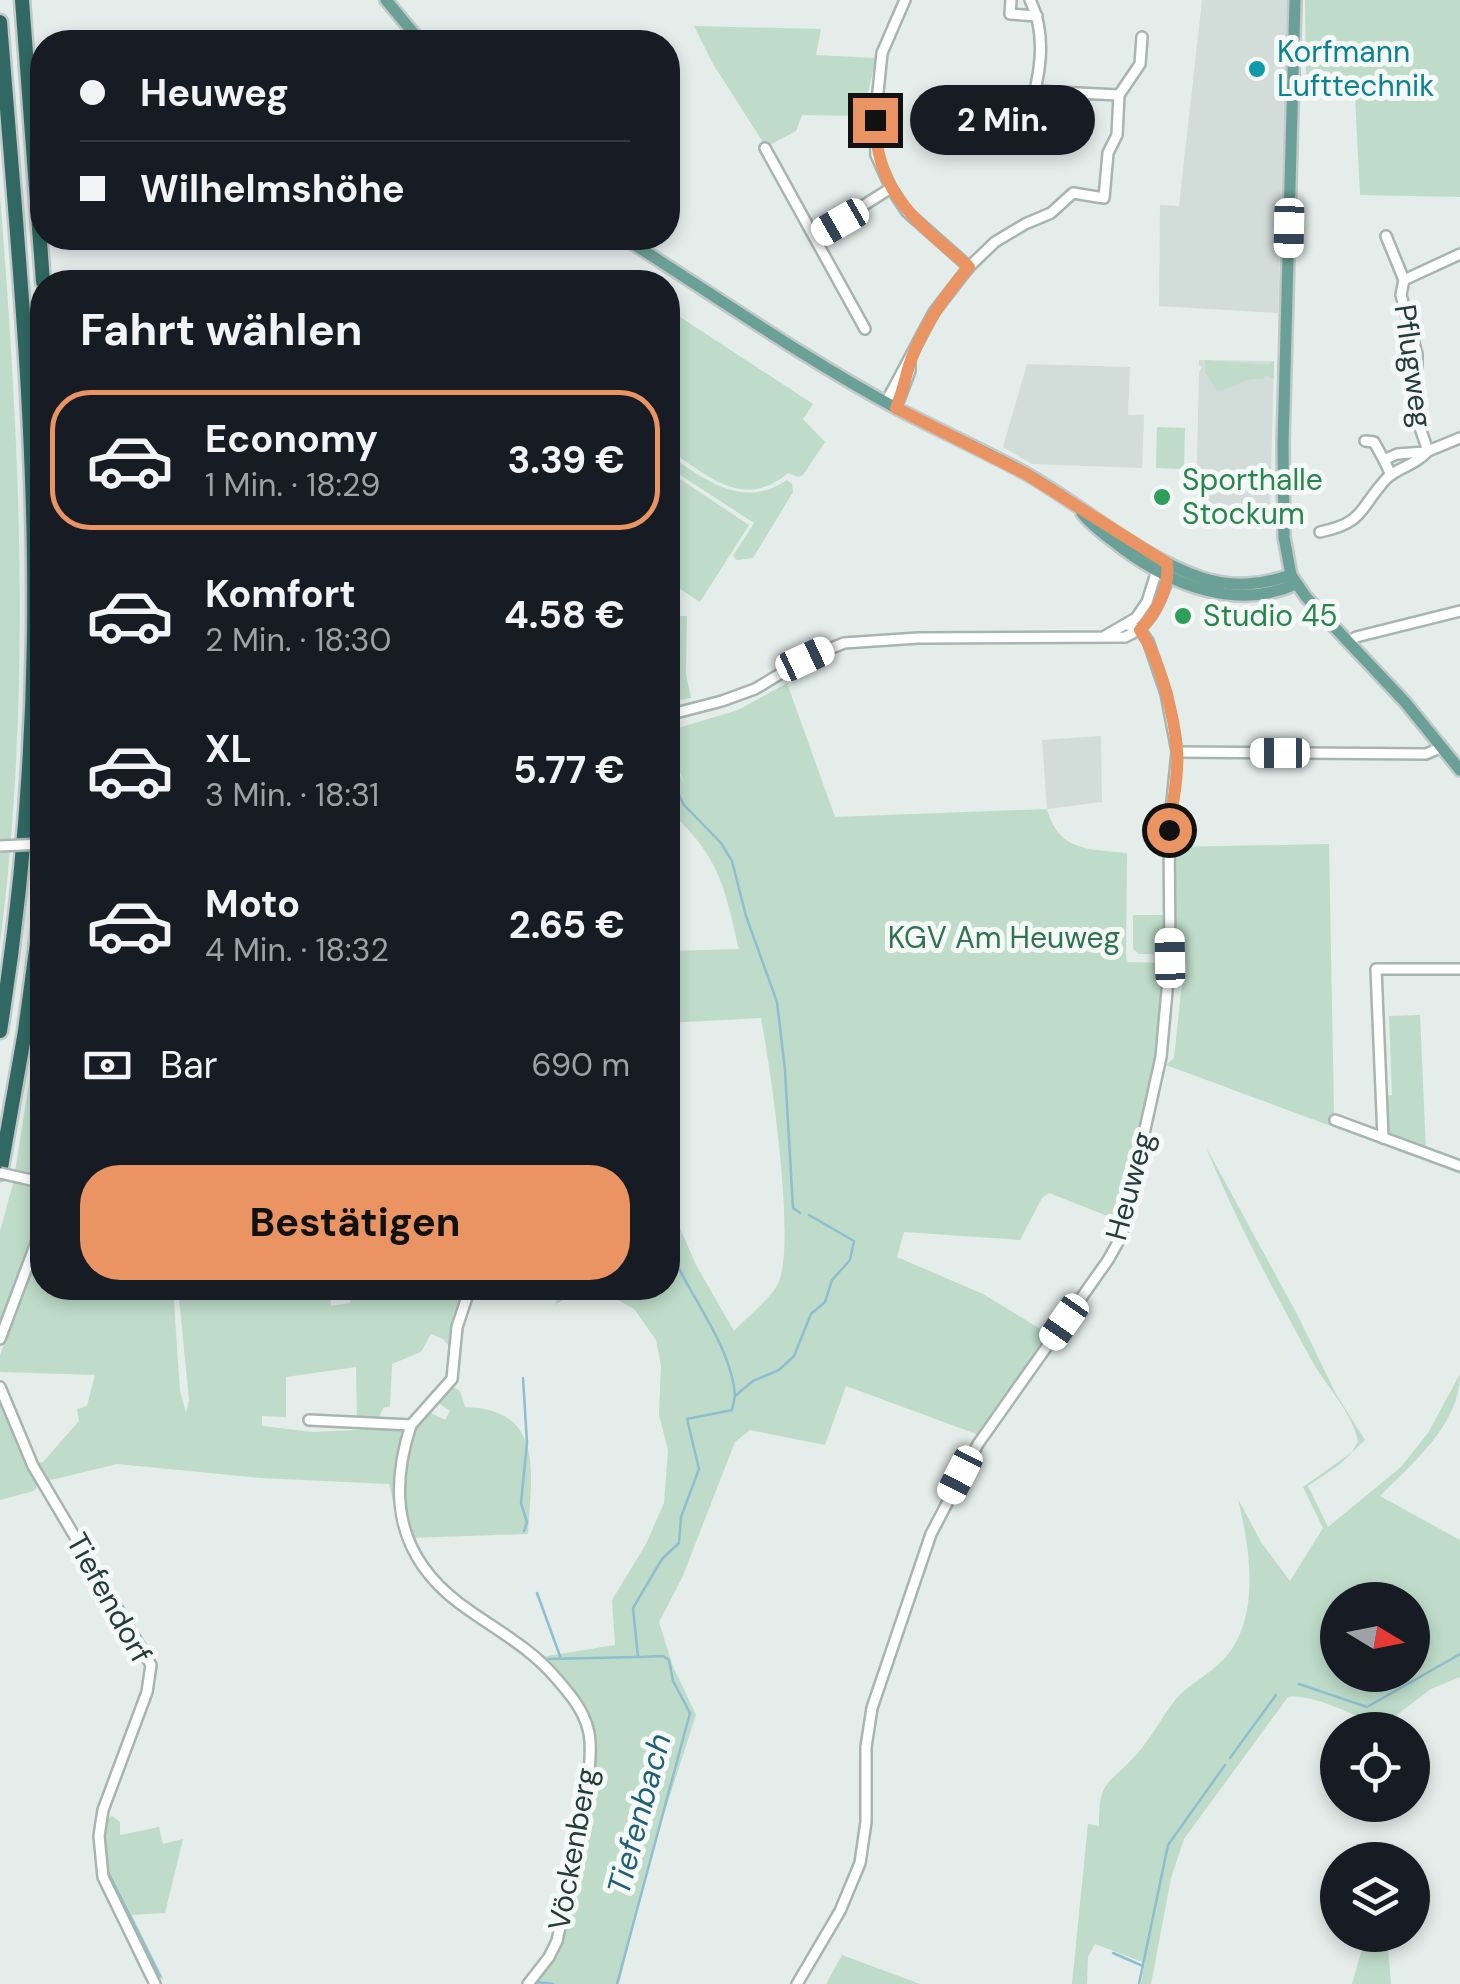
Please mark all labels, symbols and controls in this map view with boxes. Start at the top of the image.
place label: Korfmann Lufttechnik [1277,32,1434,105]
marker: Korfmann Lufttechnik [1246,58,1268,80]
text: Heuweg [140,68,289,118]
callout: 2 Min. [910,85,1095,155]
route end [853,98,898,143]
text: 2 Min. [957,99,1048,141]
text: Wilhelmshöhe [140,164,405,214]
car [807,194,873,250]
car [1273,198,1305,258]
text: Fahrt wählen [80,300,362,359]
street label: Pflugweg [1386,302,1441,430]
text: Economy [205,414,378,464]
icon: car [85,415,175,505]
text: 3.39 € [507,435,625,485]
place label: Sporthalle Stockum [1182,460,1323,533]
text: 1 Min. · 18:29 [205,464,380,506]
marker: Sporthalle Stockum [1151,486,1173,508]
text: Komfort [205,569,356,619]
icon: car [85,570,175,660]
text: 4.58 € [504,590,625,640]
place label: Studio 45 [1203,596,1338,635]
marker: Studio 45 [1172,605,1194,627]
text: 2 Min. · 18:30 [205,619,391,661]
car [771,633,839,685]
text: XL [205,724,252,774]
icon: car [85,725,175,815]
car [1250,738,1310,768]
text: 5.77 € [513,745,625,795]
text: 3 Min. · 18:31 [205,774,379,816]
route start [1147,808,1192,853]
text: Moto [205,879,300,929]
icon: car [85,880,175,970]
text: 2.65 € [509,900,625,950]
park label: KGV Am Heuweg [888,918,1120,957]
car [1154,928,1186,988]
text: 4 Min. · 18:32 [205,929,389,971]
icon: cash [80,1038,135,1093]
text: Bar [160,1040,218,1090]
text: 690 m [532,1044,630,1086]
street label: Heuweg [1096,1127,1163,1244]
button: Bestätigen [80,1165,630,1280]
car [1035,1289,1093,1355]
car [933,1441,987,1509]
street label: Tiefendorf [58,1526,161,1670]
north arrow [1320,1582,1430,1692]
map controls [1320,1582,1430,1952]
button: locate [1320,1712,1430,1822]
water label: Tiefenbach [597,1729,681,1899]
street label: Vöckenberg [539,1764,606,1933]
button: layers [1320,1842,1430,1952]

